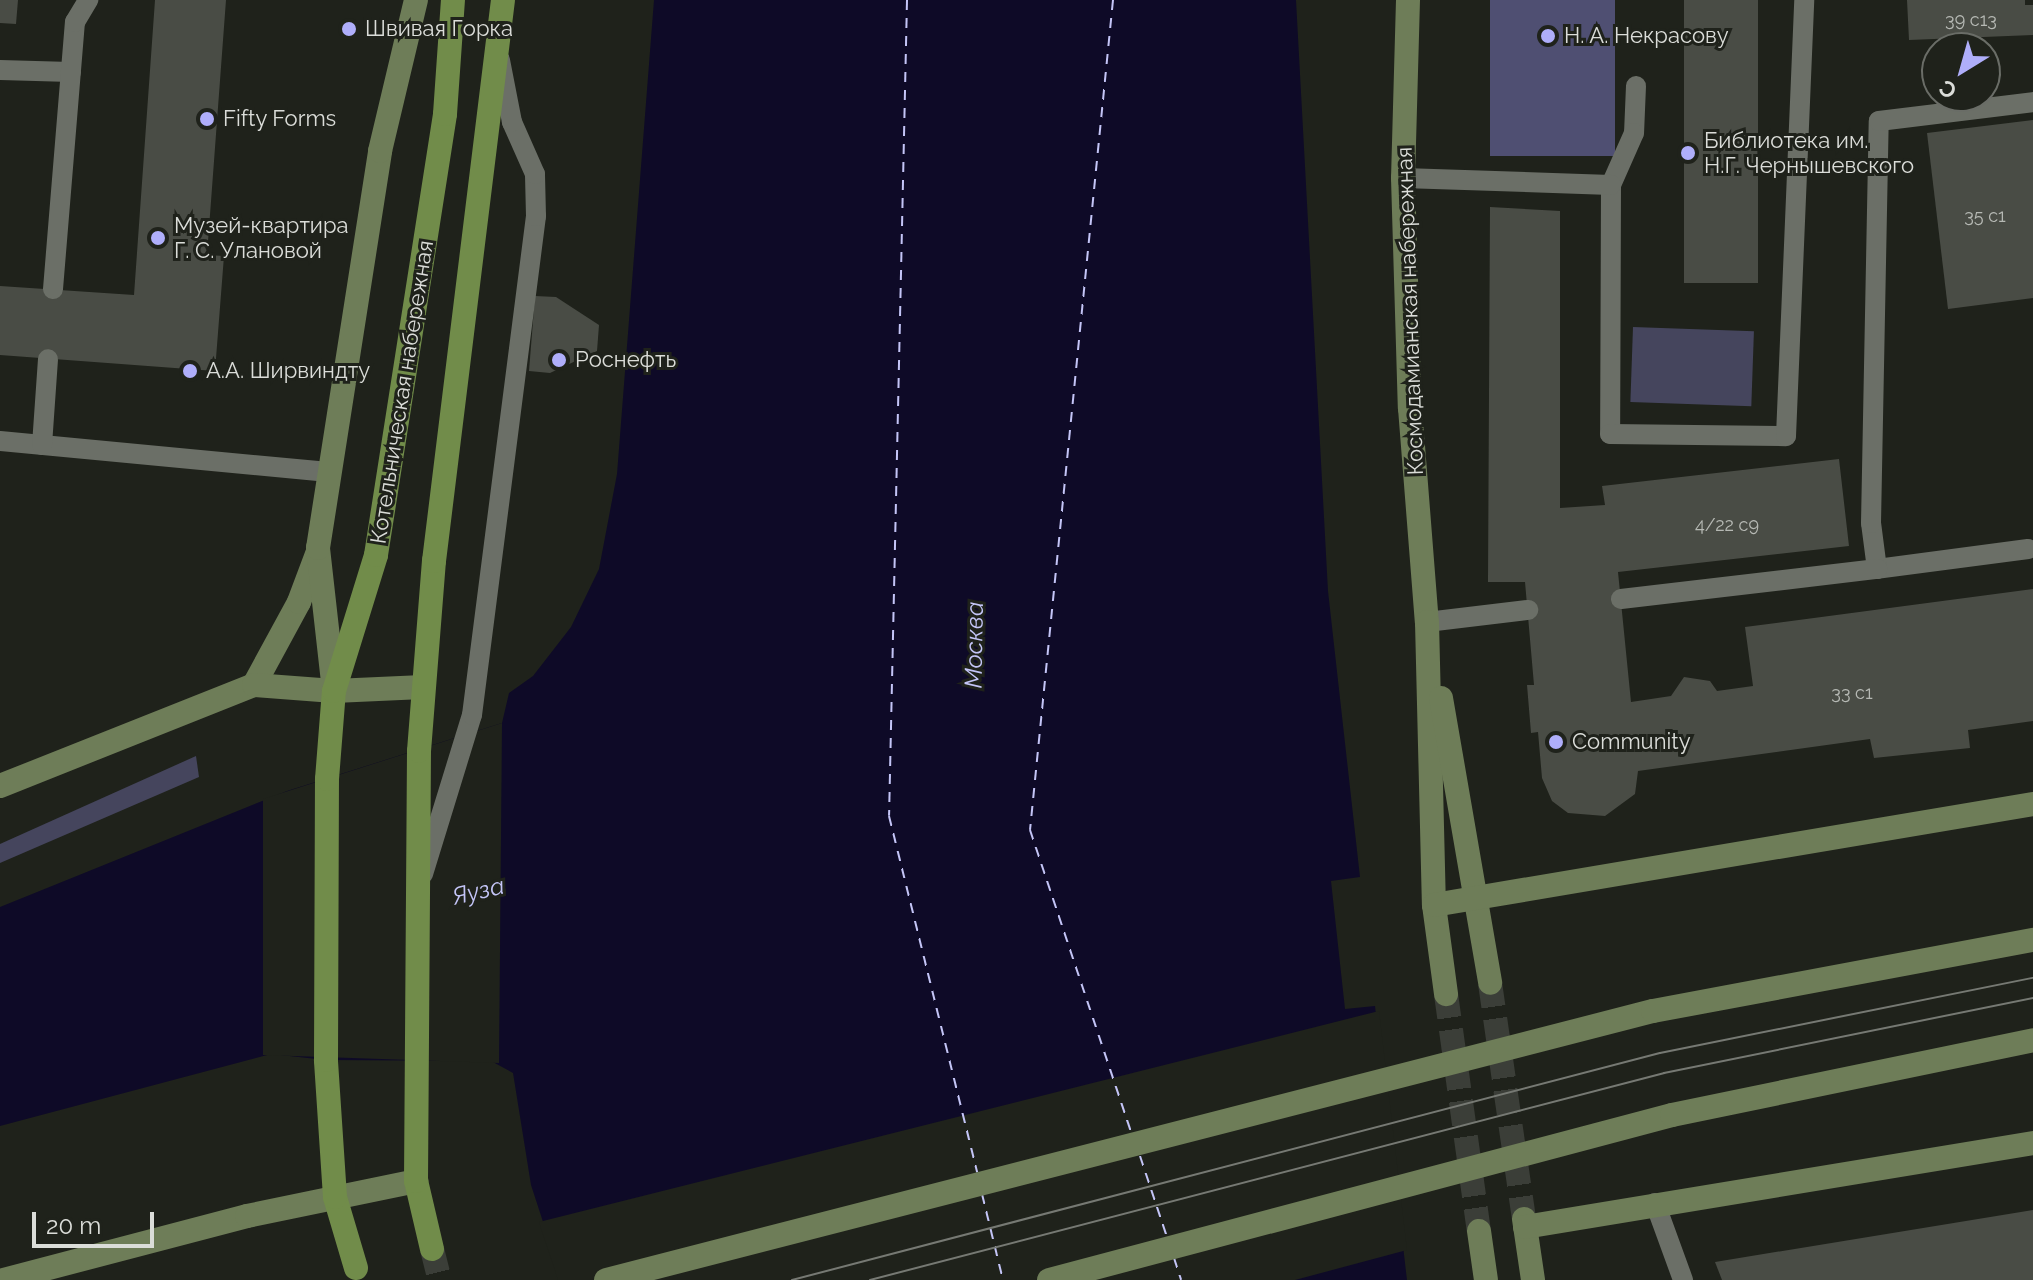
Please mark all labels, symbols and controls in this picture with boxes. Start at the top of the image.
house number: 39 с13 [1945,9,1997,31]
place label: Швивая Горка [365,16,513,42]
marker: Швивая Горка [340,20,358,38]
place label: Н. А. Некрасову [1564,23,1729,49]
marker: Н. А. Некрасову [1539,27,1557,45]
north arrow [1921,32,2001,112]
text: С [1934,75,1962,104]
place label: Fifty Forms [223,106,337,132]
marker: Fifty Forms [198,110,216,128]
place label: Библиотека им. Н.Г. Чернышевского [1704,127,1914,178]
marker: Библиотека им. Н.Г. Чернышевского [1679,144,1697,162]
street label: Космодамианская набережная [1391,146,1429,476]
house number: 35 с1 [1964,205,2006,227]
place label: Музей-квартира Г. С. Улановой [174,212,349,264]
marker: Музей-квартира Г. С. Улановой [149,229,167,247]
street label: Котельническая набережная [365,238,439,546]
place label: Роснефть [575,347,676,373]
marker: Роснефть [550,351,568,369]
place label: А.А. Ширвиндту [206,358,370,384]
marker: А.А. Ширвиндту [181,362,199,380]
house number: 4/22 с9 [1695,514,1759,536]
water label: Москва [959,601,989,689]
house number: 33 с1 [1831,682,1873,704]
place label: Community [1572,729,1691,755]
marker: Community [1547,733,1565,751]
water label: Яуза [449,871,507,911]
scale bar [36,1196,158,1246]
text: 20 m [46,1211,101,1240]

